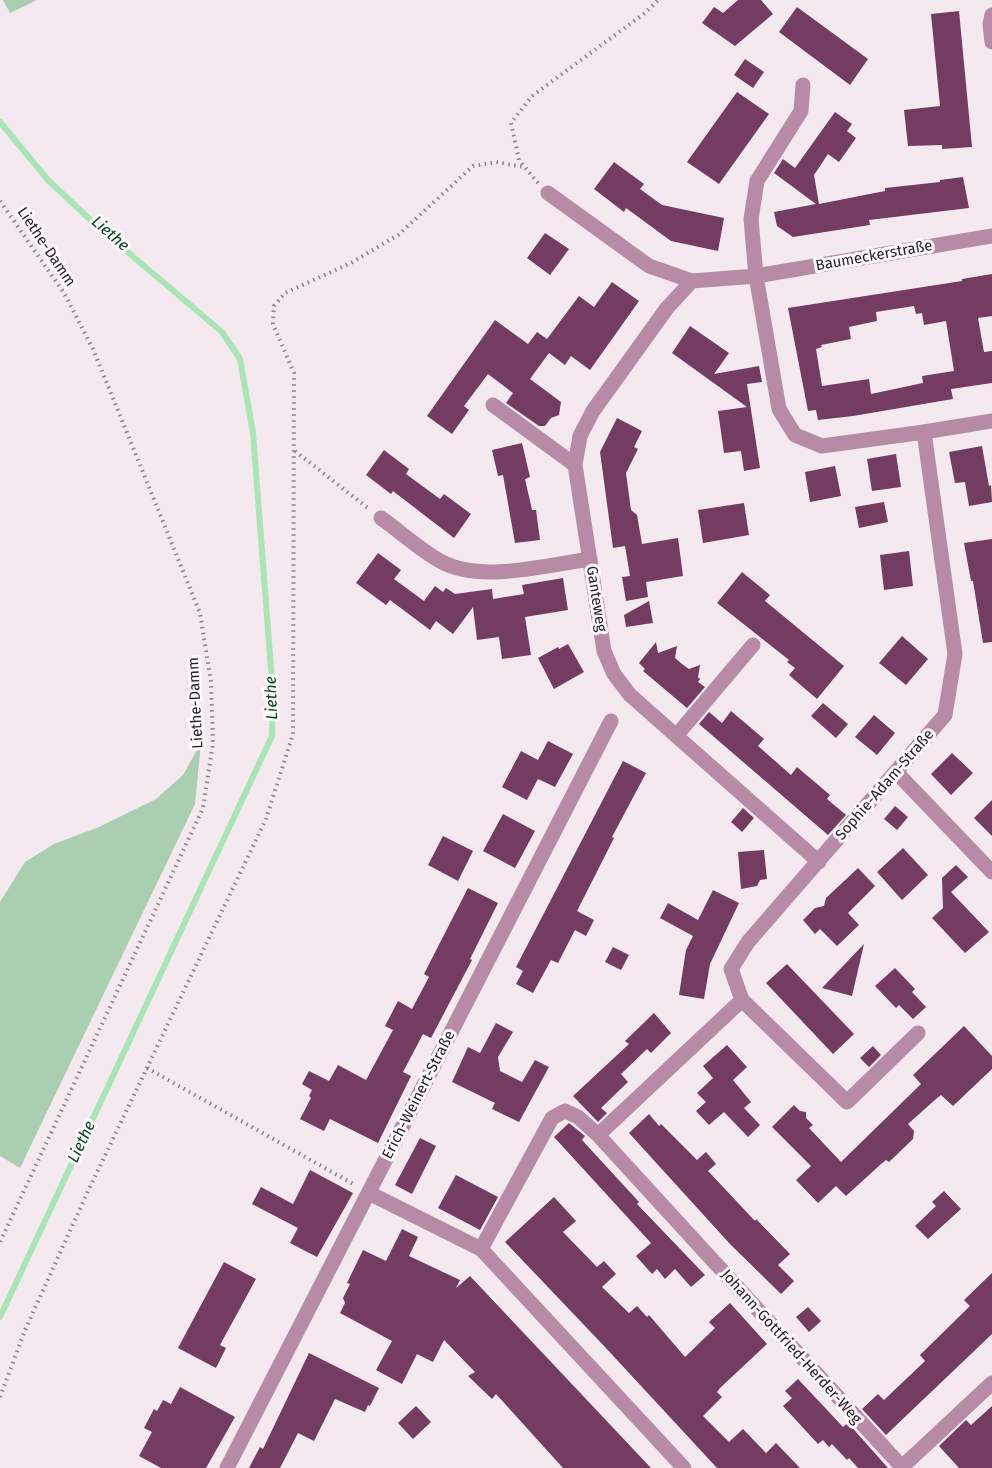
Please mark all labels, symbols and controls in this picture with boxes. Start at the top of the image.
street label: Liethe-Damm [13,204,79,290]
water label: Liethe [87,212,133,256]
street label: Baumeckerstraße [814,237,934,275]
street label: Ganteweg [582,565,610,633]
street label: Liethe-Damm [185,657,207,749]
water label: Liethe [262,676,282,720]
street label: Sophie-Adam-Straße [832,726,938,844]
street label: Erich-Weinert-Straße [379,1028,459,1162]
water label: Liethe [64,1118,100,1166]
street label: Johann-Gottfried-Herder-Weg [717,1266,865,1428]

